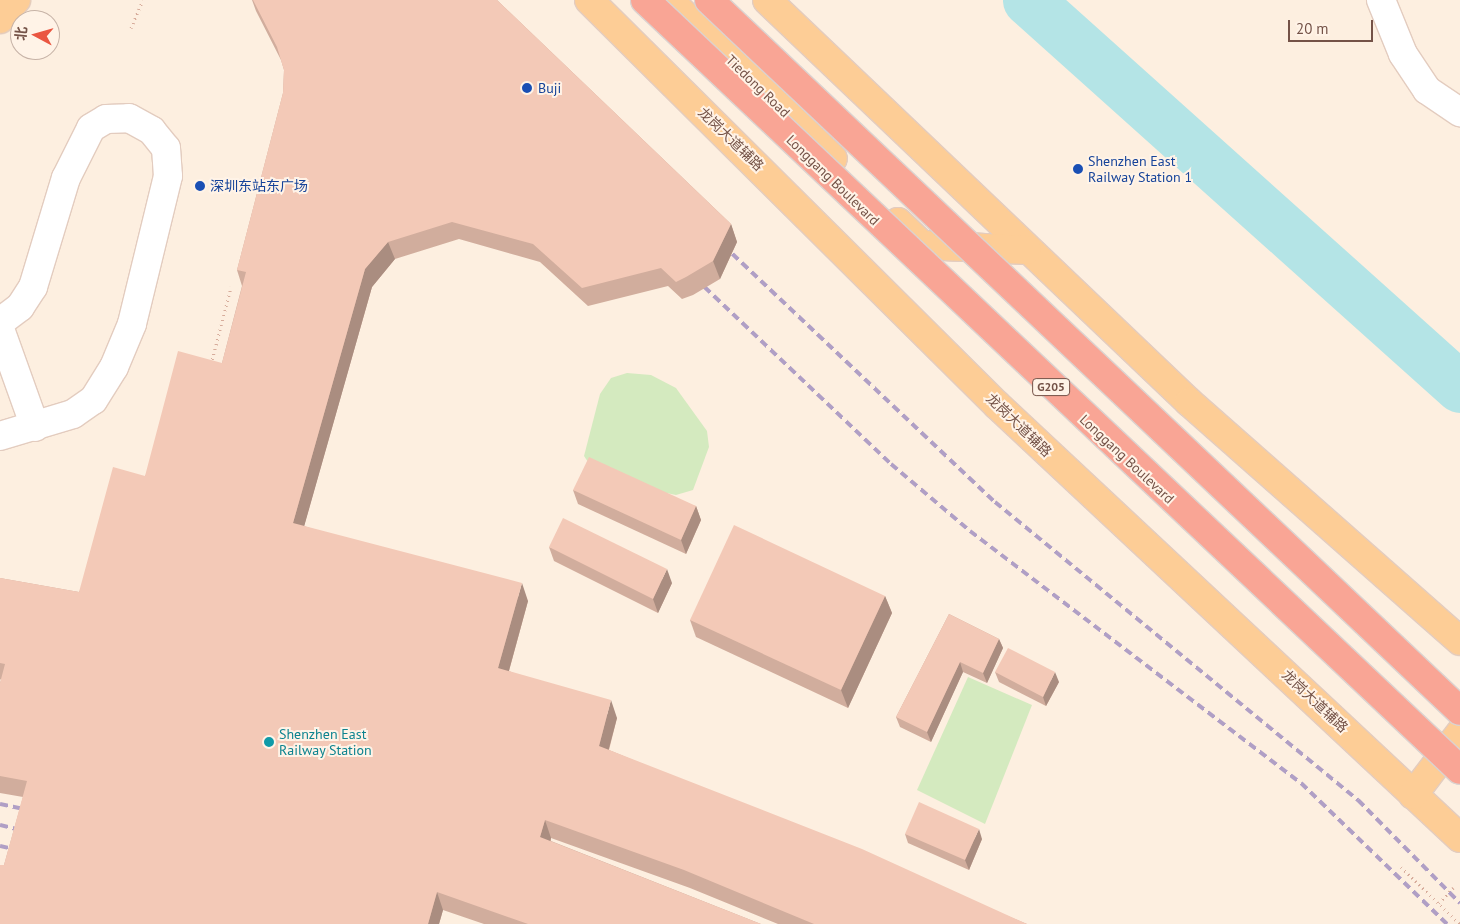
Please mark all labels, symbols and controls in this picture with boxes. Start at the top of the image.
north arrow [10,10,60,60]
scale bar [1290,10,1375,42]
text: 20 m [1296,19,1329,38]
text: 北 [11,26,31,41]
street label: Tiedong Road [723,51,793,121]
place label: Buji [538,80,561,96]
marker: Buji [520,81,534,95]
street label: 龙岗大道辅路 [695,104,767,174]
street label: Longgang Boulevard [783,131,883,229]
place label: Shenzhen East Railway Station 1 [1088,153,1193,186]
marker: Shenzhen East Railway Station 1 [1072,163,1084,175]
place label: 深圳东站东广场 [210,178,308,194]
marker: 深圳东站东广场 [194,180,206,192]
road number: G205 [1031,378,1071,397]
street label: 龙岗大道辅路 [983,390,1055,460]
street label: Longgang Boulevard [1076,411,1178,507]
street label: 龙岗大道辅路 [1279,666,1351,736]
place label: Shenzhen East Railway Station [279,726,372,759]
marker: Shenzhen East Railway Station [263,736,275,748]

